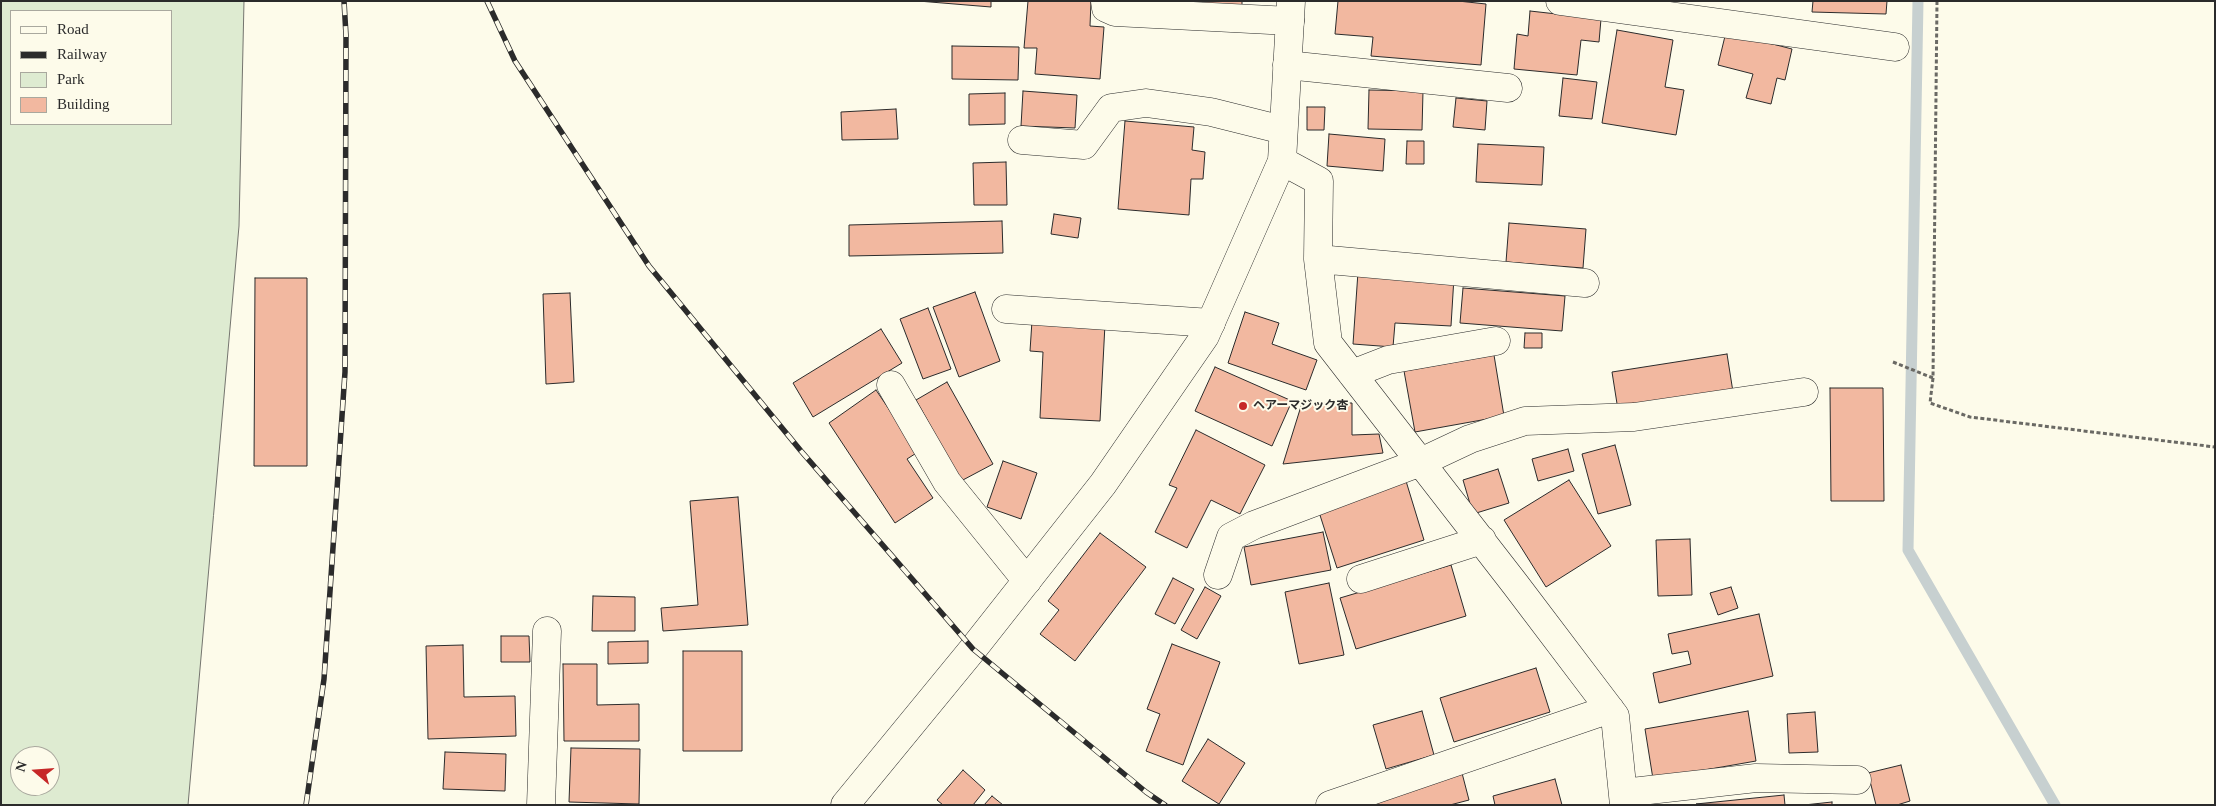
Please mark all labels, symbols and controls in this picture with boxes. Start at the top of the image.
legend [10,10,172,125]
text: Road [57,21,89,37]
text: Railway [57,46,107,62]
text: Park [57,71,85,87]
text: Building [57,96,110,112]
place label: ヘアーマジック杏 [1253,399,1348,413]
marker: ヘアーマジック杏 [1237,400,1249,412]
north arrow [10,746,60,796]
text: N [13,759,30,774]

